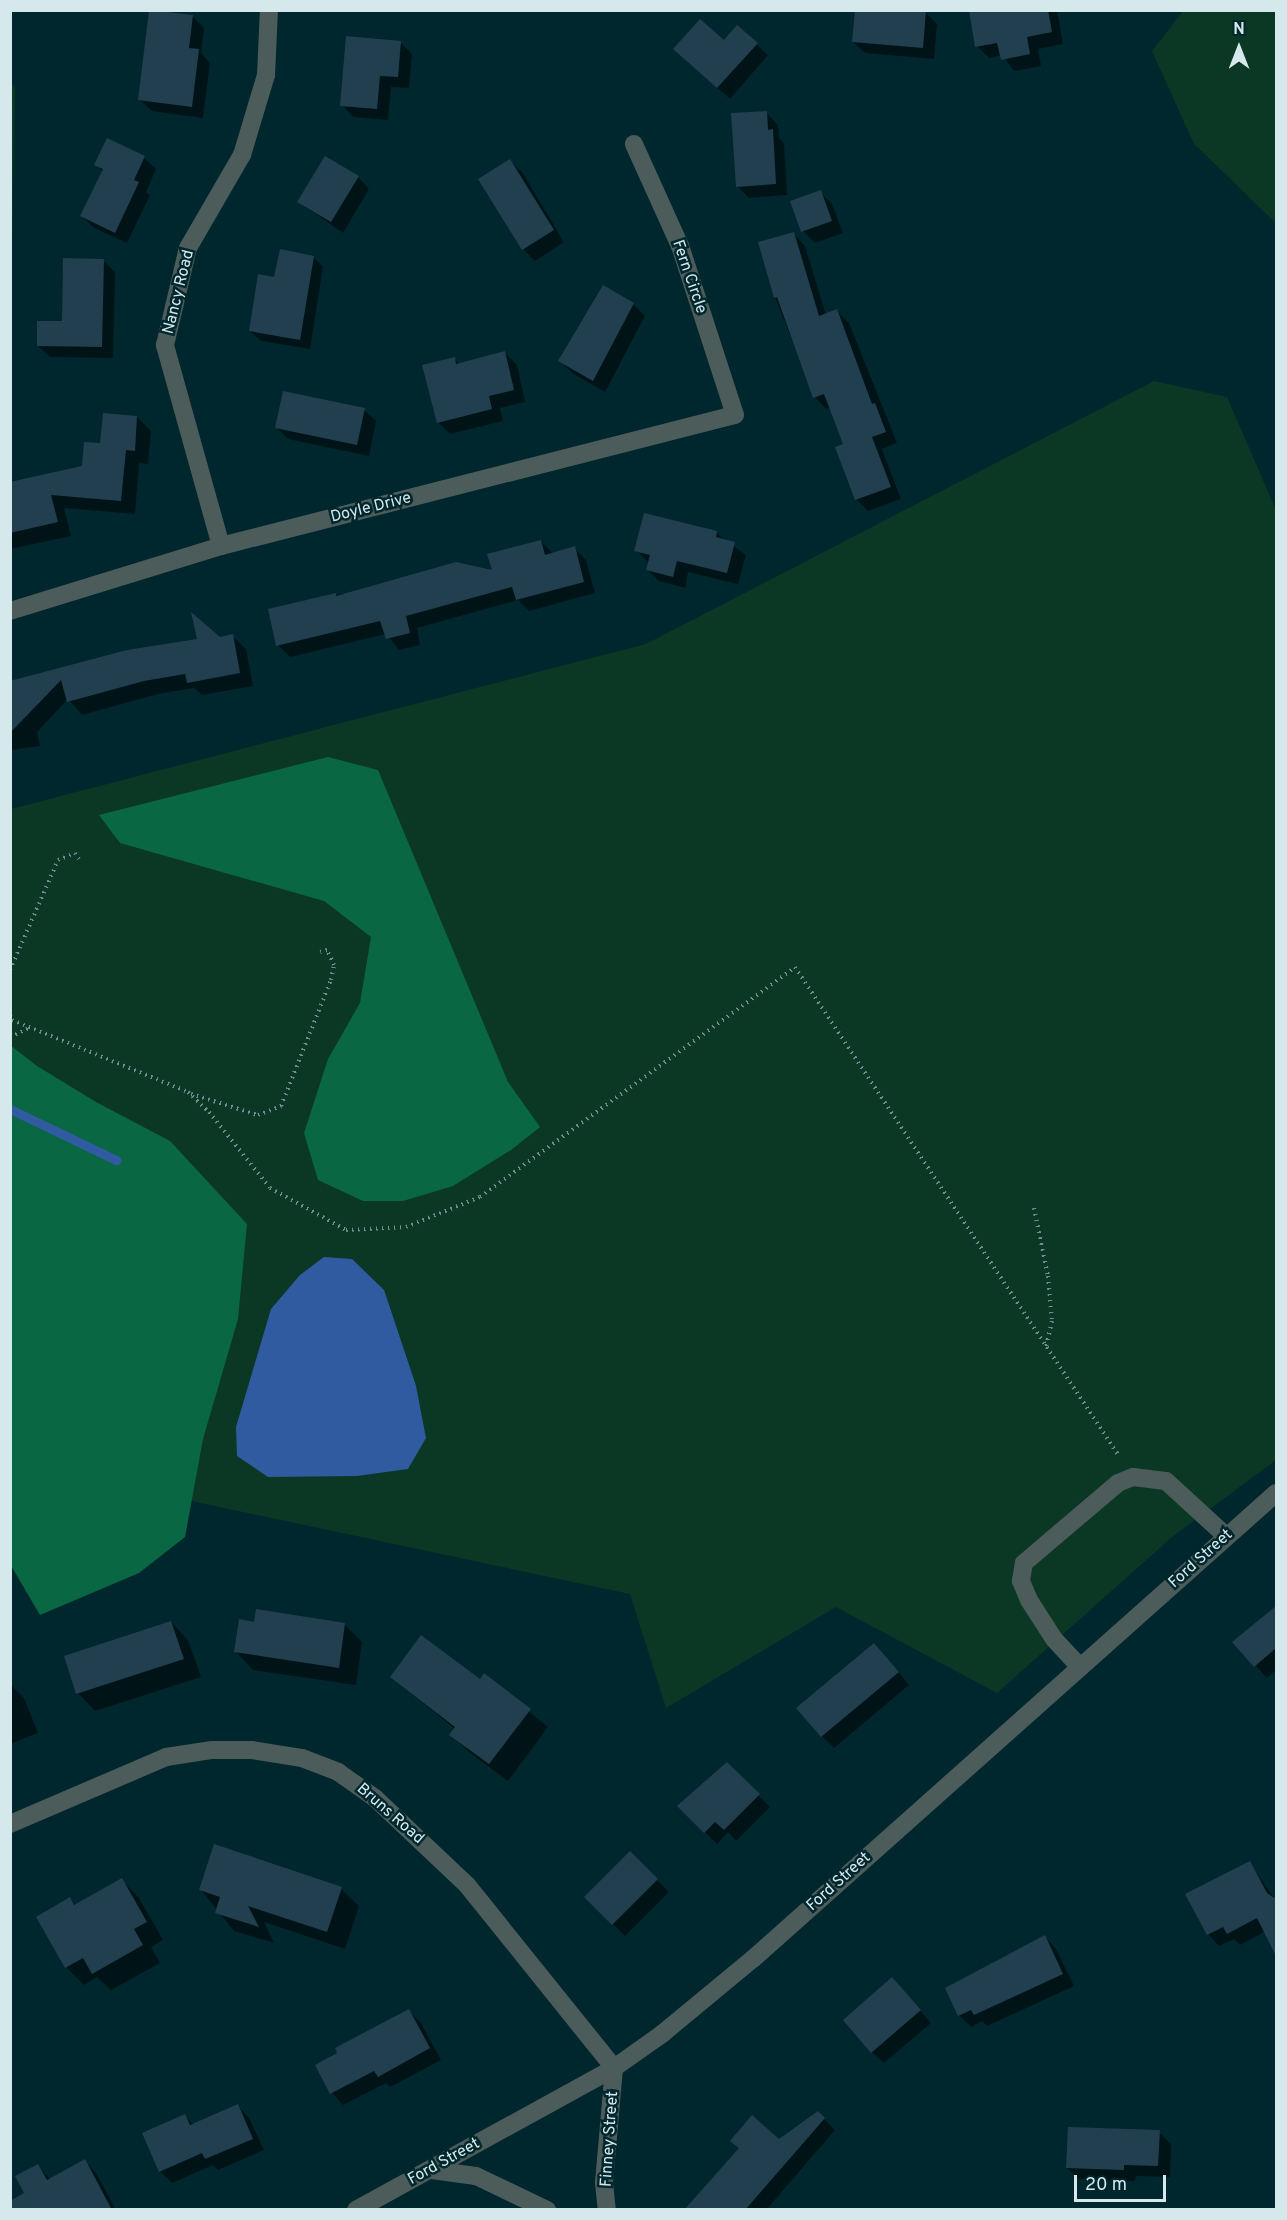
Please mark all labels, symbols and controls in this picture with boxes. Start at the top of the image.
north arrow [1209,18,1269,78]
text: N [1233,20,1245,40]
street label: Fern Circle [667,238,711,316]
street label: Nancy Road [159,248,199,336]
street label: Doyle Drive [329,489,413,527]
street label: Ford Street [1165,1525,1237,1593]
street label: Bruns Road [352,1780,428,1848]
street label: Ford Street [803,1848,875,1916]
street label: Finney Street [597,2090,623,2188]
street label: Ford Street [405,2134,483,2190]
scale bar [1077,2163,1168,2201]
text: 20 m [1085,2174,1127,2197]

